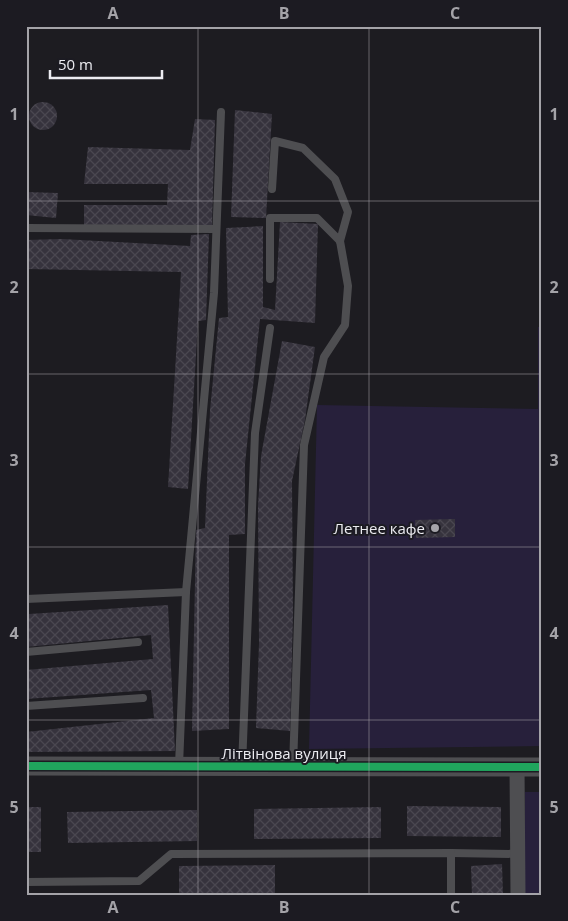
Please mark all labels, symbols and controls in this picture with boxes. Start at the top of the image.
text: A [107,2,119,24]
text: B [279,2,289,24]
text: C [450,2,460,24]
scale bar [50,48,162,80]
text: 50 m [58,54,93,74]
text: 1 [9,103,19,125]
text: 1 [549,103,559,125]
text: 2 [9,276,19,298]
text: 2 [549,276,559,298]
text: 3 [9,449,19,471]
text: 3 [549,449,559,471]
place label: Летнее кафе [333,518,425,538]
marker: Летнее кафе [429,522,441,534]
text: 4 [9,622,19,644]
text: 4 [549,622,559,644]
street label: Літвінова вулиця [221,743,347,763]
text: 5 [9,796,19,818]
text: 5 [549,796,559,818]
text: A [107,896,119,918]
text: B [279,896,289,918]
text: C [450,896,460,918]

